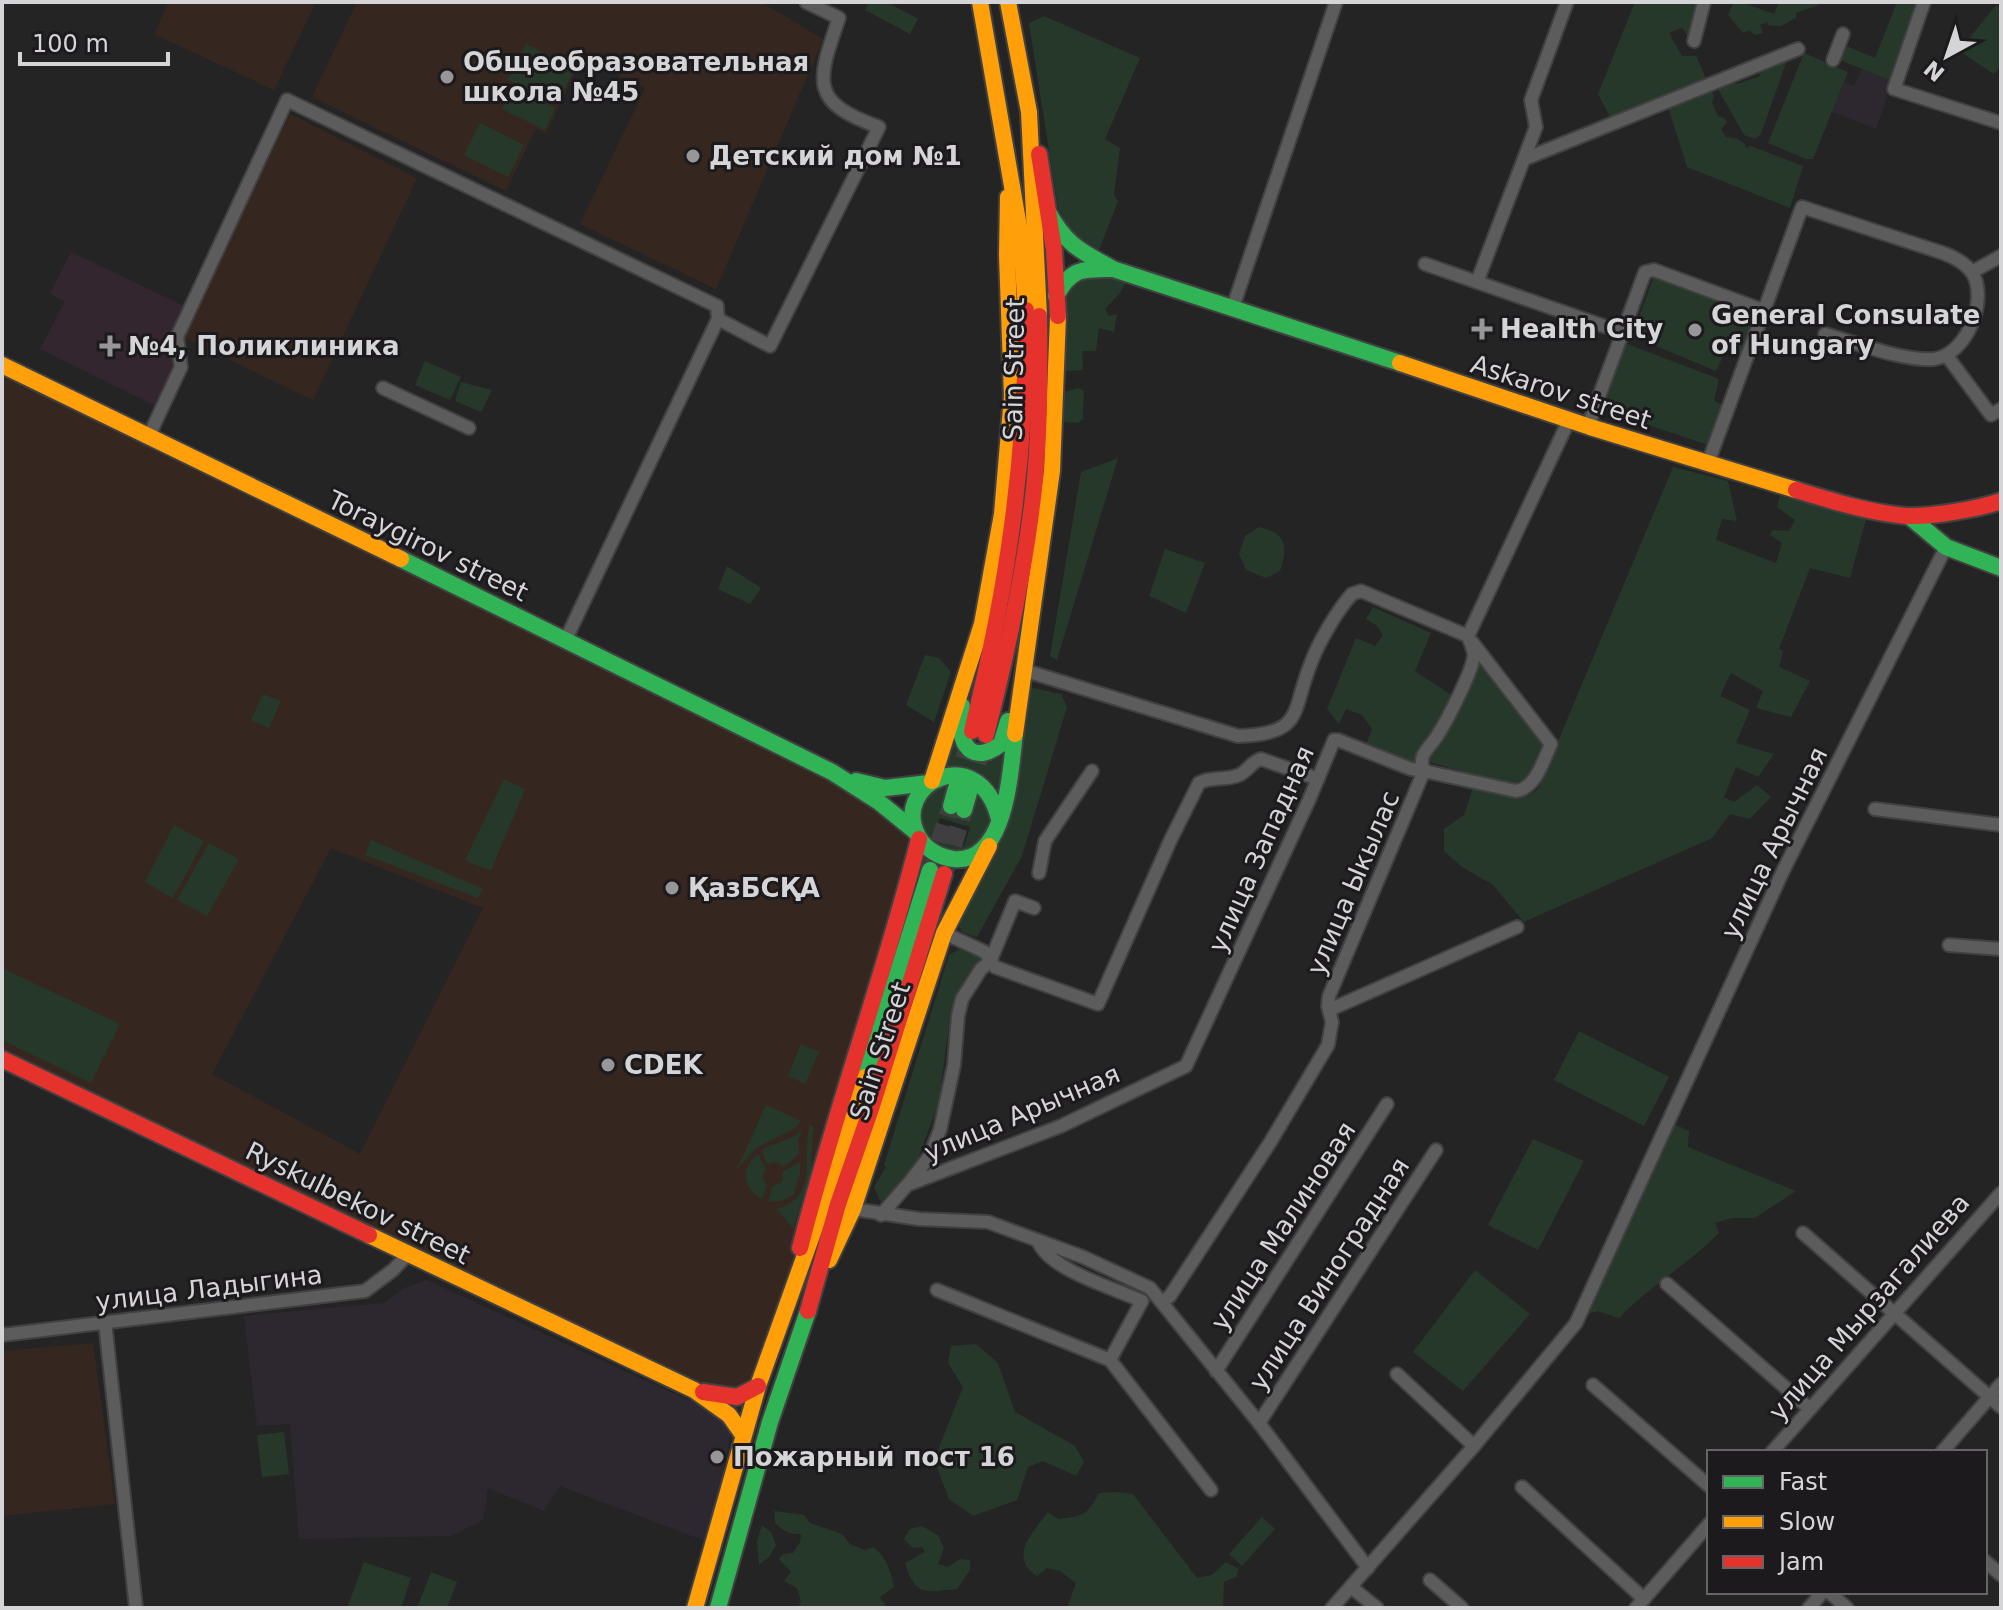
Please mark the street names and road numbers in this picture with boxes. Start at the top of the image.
street label: Sain Street [998,297,1030,441]
street label: Askarov street [1467,349,1655,435]
street label: Toraygirov street [322,484,533,607]
street label: улица Западная [1202,741,1320,957]
street label: улица Арычная [1715,742,1833,944]
street label: улица Ыкылас [1301,787,1405,979]
street label: Sain Street [844,978,916,1124]
street label: улица Арычная [920,1058,1124,1168]
street label: улица Малиновая [1204,1116,1362,1336]
street label: Ryskulbekov street [241,1136,475,1270]
street label: улица Виноградная [1243,1152,1415,1396]
street label: улица Мырзагалиева [1762,1188,1976,1426]
street label: улица Ладыгина [94,1259,324,1317]

